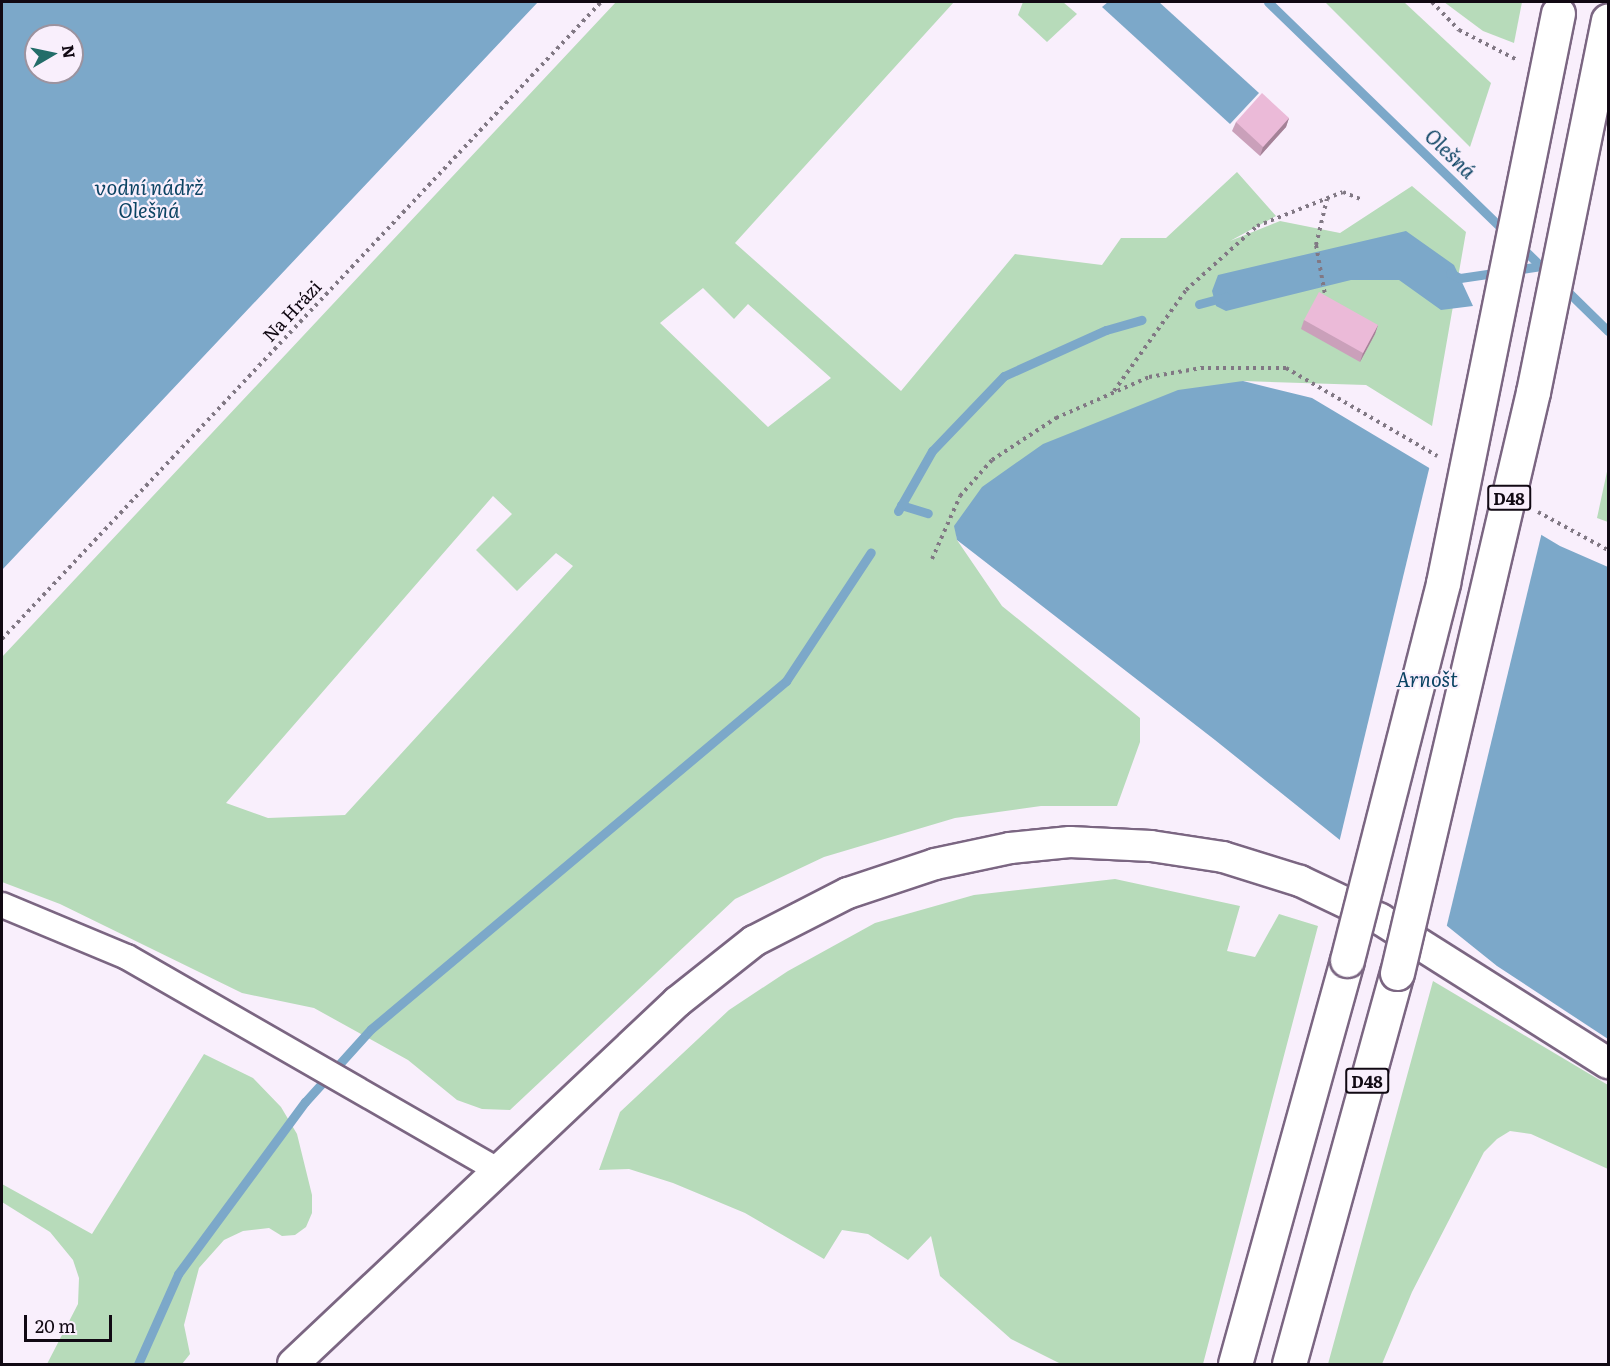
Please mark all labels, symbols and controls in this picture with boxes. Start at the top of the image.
north arrow [24,24,84,84]
text: N [57,43,83,60]
water label: Olešná [1421,123,1481,183]
water label: vodní nádrž Olešná [95,175,203,222]
street label: Na Hrázi [258,276,326,346]
road number: D48 [1486,485,1532,511]
water label: Arnošt [1396,666,1458,690]
road number: D48 [1344,1068,1390,1094]
scale bar [27,1303,116,1341]
text: 20 m [35,1312,76,1339]

